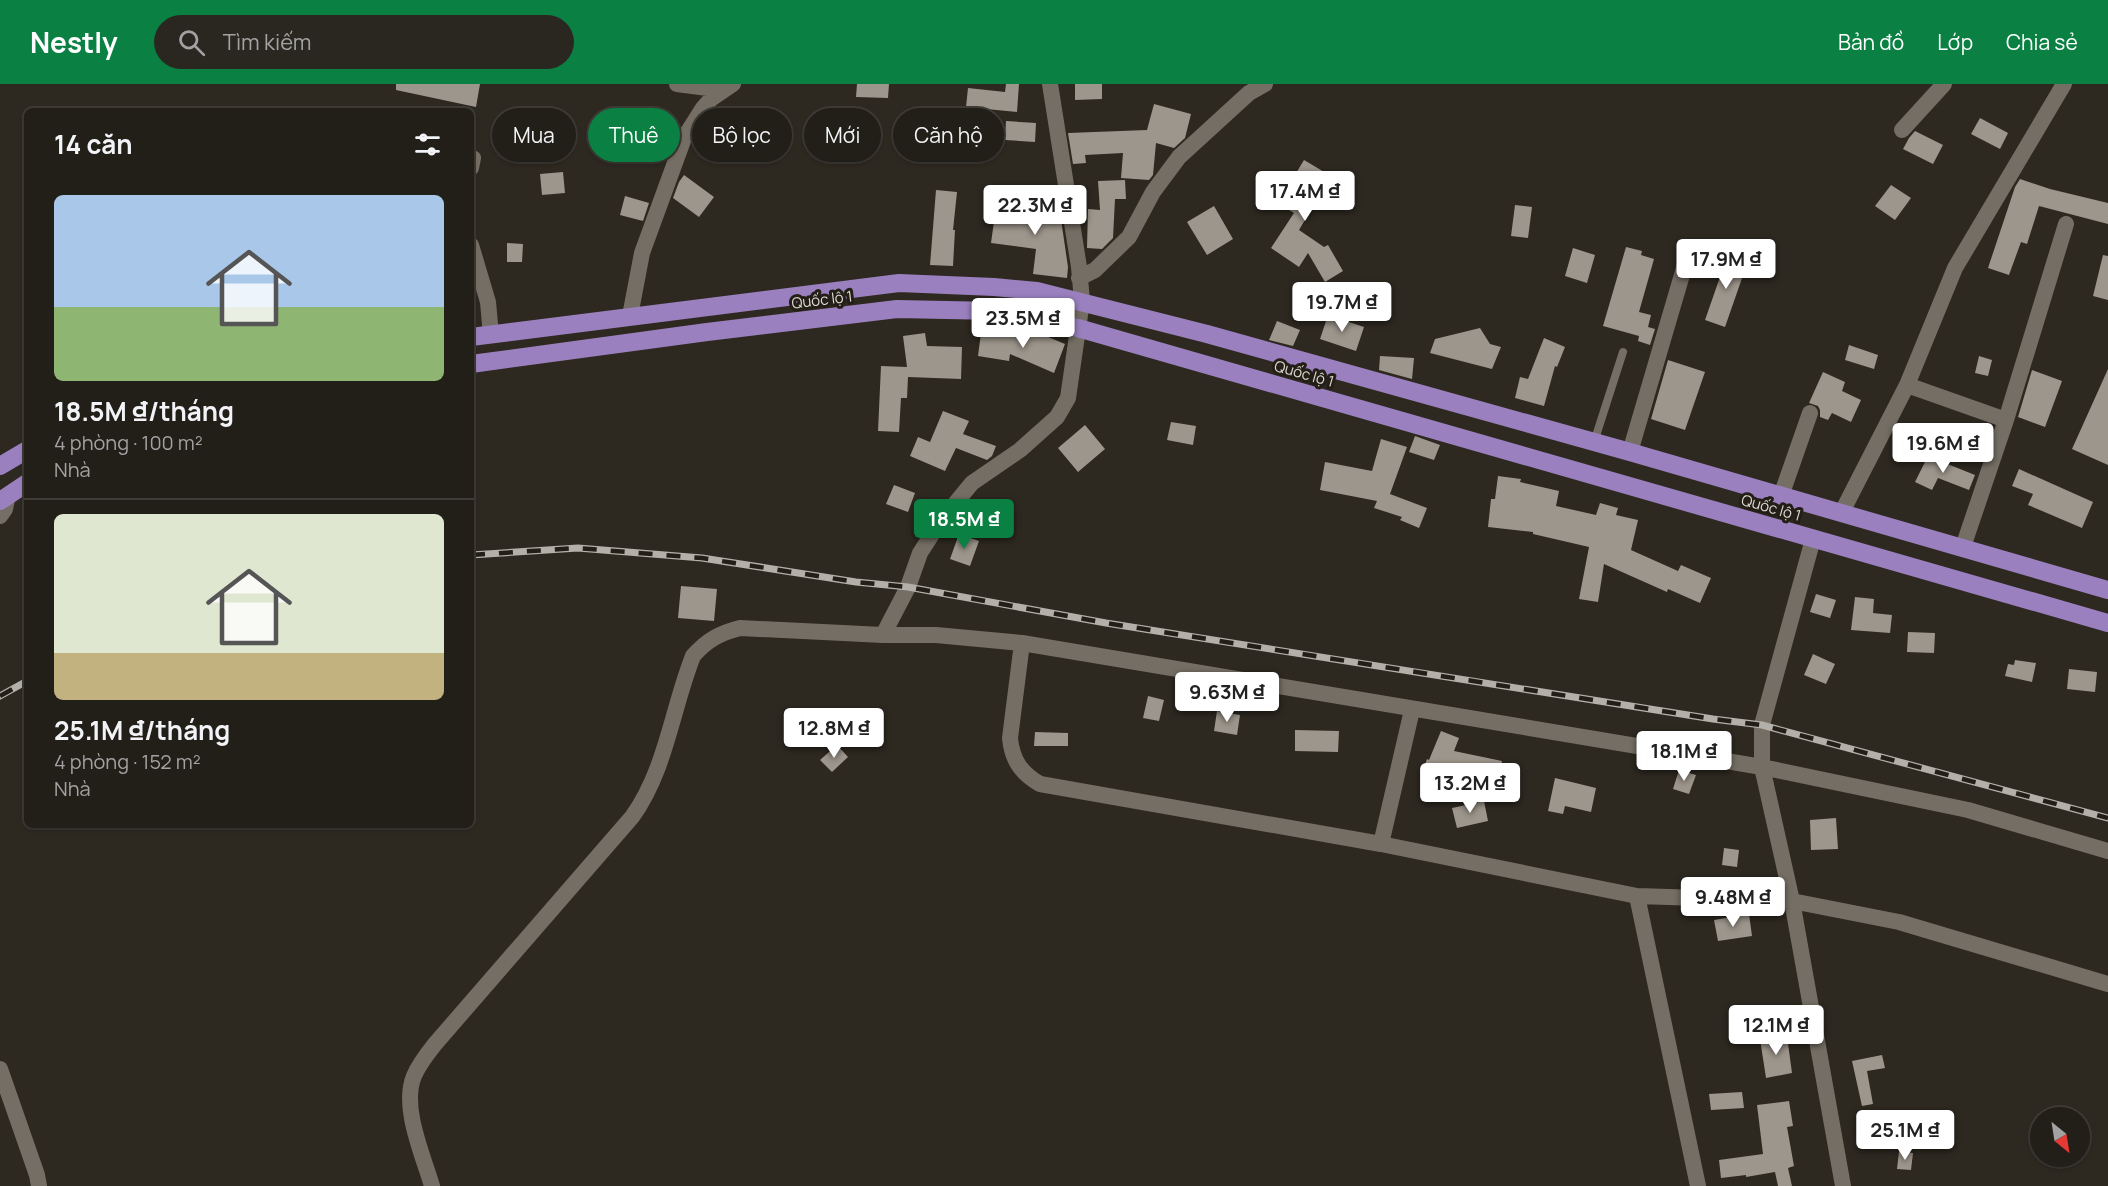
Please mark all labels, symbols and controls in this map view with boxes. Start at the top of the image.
search box [154,15,574,69]
text: Nestly [30,23,118,61]
icon: search [175,26,208,59]
text: Tìm kiếm [223,27,311,57]
text: Bản đồ [1838,28,1904,56]
text: Lớp [1937,28,1973,56]
text: Chia sẻ [2006,28,2078,56]
chip: Mua [492,108,576,162]
chip: Thuê [588,108,680,162]
chip: Bộ lọc [692,108,792,162]
chip: Mới [804,108,881,162]
chip: Căn hộ [893,108,1004,162]
text: 14 căn [54,126,132,162]
icon: filters [411,128,444,161]
pin: 17.4M ₫ [1250,171,1360,222]
text: 17.4M ₫ [1270,177,1340,204]
pin: 22.3M ₫ [980,185,1090,236]
text: 22.3M ₫ [998,191,1072,218]
icon: home [195,234,303,342]
pin: 17.9M ₫ [1671,239,1781,290]
text: 17.9M ₫ [1690,245,1762,272]
pin: 19.7M ₫ [1287,282,1397,333]
street label: Quốc lộ 1 [790,285,854,314]
text: 19.7M ₫ [1306,288,1378,315]
pin: 23.5M ₫ [968,298,1078,349]
text: 23.5M ₫ [986,304,1060,331]
street label: Quốc lộ 1 [1272,355,1336,392]
text: 18.5M ₫/tháng [54,393,234,429]
pin: 19.6M ₫ [1888,423,1998,474]
text: 4 phòng · 100 m² [54,429,203,456]
text: 19.6M ₫ [1906,429,1980,456]
text: Nhà [54,456,91,483]
street label: Quốc lộ 1 [1739,489,1803,526]
pin: 18.5M ₫ [909,499,1019,550]
text: 18.5M ₫ [928,505,1000,532]
icon: home [195,553,303,661]
pin: 9.63M ₫ [1172,672,1282,723]
text: 9.63M ₫ [1189,678,1265,705]
pin: 12.8M ₫ [779,708,889,759]
text: 25.1M ₫/tháng [54,712,230,748]
text: 12.8M ₫ [798,714,870,741]
pin: 18.1M ₫ [1629,731,1739,782]
text: 18.1M ₫ [1651,737,1717,764]
text: 4 phòng · 152 m² [54,748,201,775]
pin: 13.2M ₫ [1415,763,1525,814]
text: 13.2M ₫ [1434,769,1506,796]
text: Nhà [54,775,91,802]
pin: 9.48M ₫ [1678,877,1788,928]
text: 9.48M ₫ [1695,883,1771,910]
pin: 12.1M ₫ [1721,1005,1831,1056]
text: 12.1M ₫ [1743,1011,1809,1038]
north arrow [2030,1107,2090,1167]
map controls [2030,1107,2090,1167]
pin: 25.1M ₫ [1850,1110,1960,1161]
text: 25.1M ₫ [1870,1116,1940,1143]

